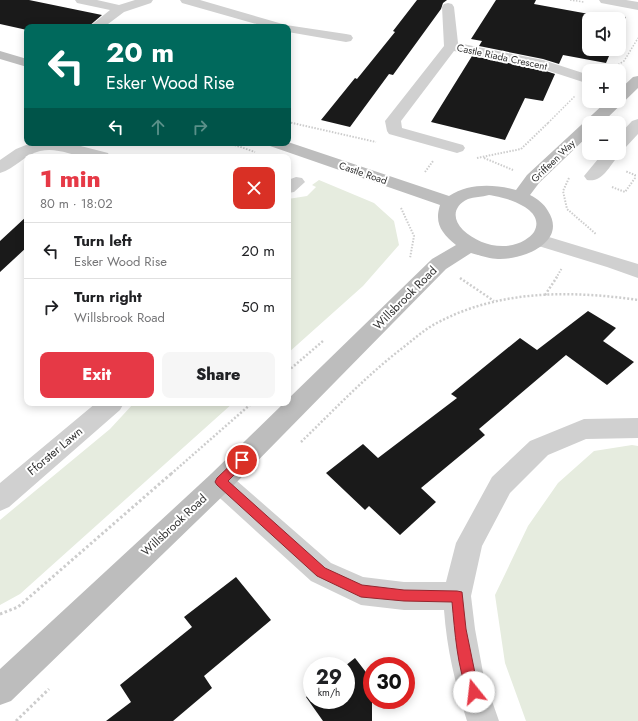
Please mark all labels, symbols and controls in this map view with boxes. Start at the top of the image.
map controls [582,12,626,160]
button: sound [582,12,626,56]
text: 20 m [106,32,174,73]
icon: left [40,40,92,92]
street label: Castle Riada Crescent [455,40,549,74]
button: + [582,64,626,108]
text: Esker Wood Rise [106,70,235,96]
icon: left [105,116,127,138]
icon: ahead [147,116,169,138]
icon: right [189,116,211,138]
button: − [582,116,626,160]
street label: Griffeen Way [528,136,579,186]
street label: Castle Road [337,158,389,188]
text: 1 min [40,161,101,196]
button: close [233,167,275,209]
text: 80 m · 18:02 [40,194,113,213]
text: Turn left [74,230,132,252]
icon: left [40,240,62,262]
text: 20 m [241,240,275,262]
text: Esker Wood Rise [74,252,167,271]
street label: Willsbrook Road [369,262,441,334]
text: Turn right [74,286,142,308]
icon: right [40,296,62,318]
text: 50 m [241,296,275,318]
text: Willsbrook Road [74,308,165,327]
button: Exit [40,352,154,398]
button: Share [162,352,275,398]
street label: Fforster Lawn [23,422,87,480]
pin [225,443,259,477]
icon: arrive [231,449,253,471]
street label: Willsbrook Road [137,490,211,560]
speed limit sign: 30 [363,657,415,709]
text: 29 [316,663,342,692]
position arrow [453,671,495,713]
text: km/h [318,685,340,700]

